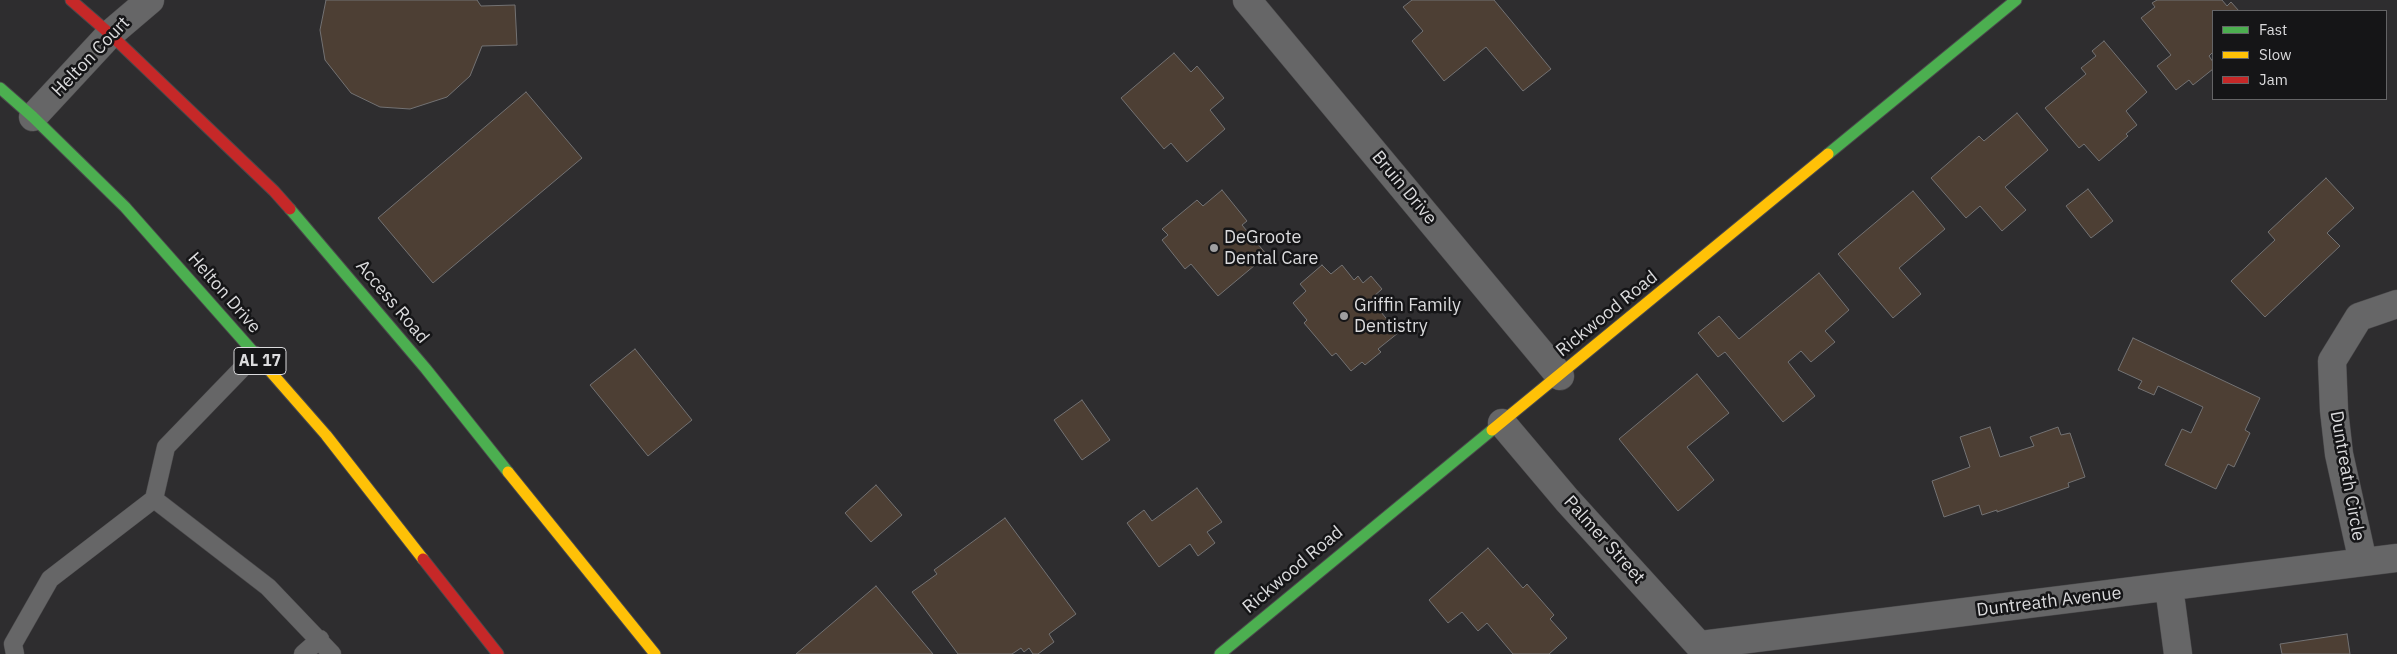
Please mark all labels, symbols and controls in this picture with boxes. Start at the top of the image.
legend [2212,10,2387,100]
street label: Helton Court [48,13,134,101]
text: Fast [2259,20,2287,39]
text: Slow [2259,45,2292,64]
text: Jam [2259,70,2288,89]
street label: Bruin Drive [1367,147,1441,229]
place label: DeGroote Dental Care [1224,227,1318,270]
marker: DeGroote Dental Care [1208,242,1220,254]
street label: Helton Drive [183,248,265,338]
street label: Access Road [351,256,433,348]
street label: Rickwood Road [1552,266,1662,362]
place label: Griffin Family Dentistry [1354,295,1461,338]
marker: Griffin Family Dentistry [1338,310,1350,322]
road number: AL 17 [234,348,286,374]
street label: Duntreath Circle [2325,409,2369,543]
street label: Palmer Street [1559,492,1649,588]
street label: Rickwood Road [1238,522,1348,618]
street label: Duntreath Avenue [1975,582,2123,622]

